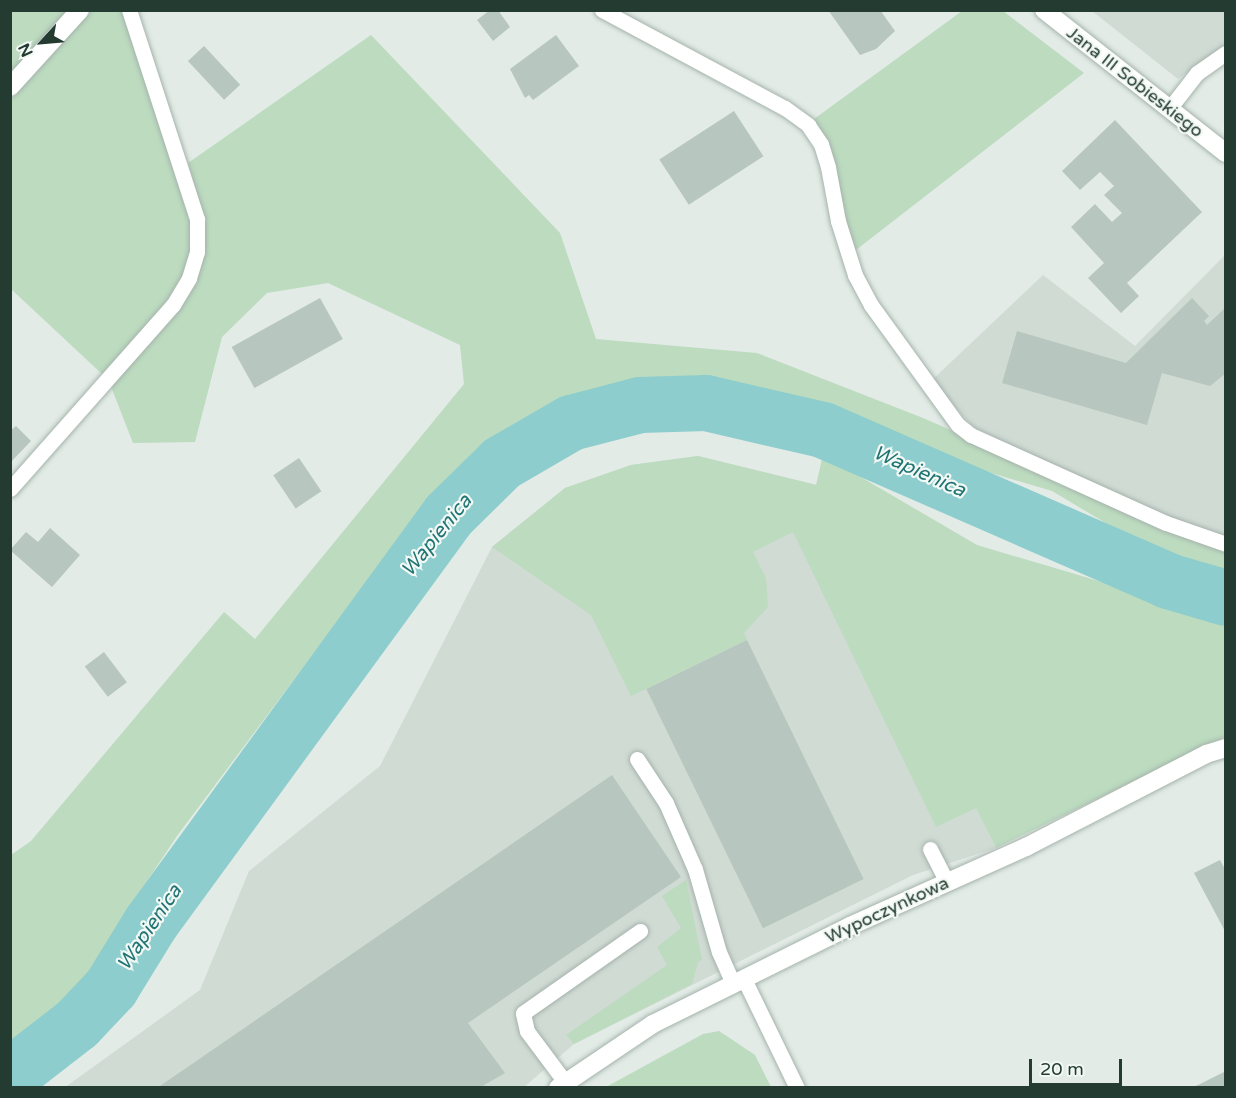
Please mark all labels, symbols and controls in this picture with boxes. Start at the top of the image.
north arrow [12,12,72,72]
street label: Jana III Sobieskiego [1062,22,1208,142]
text: N [14,40,38,60]
water label: Wapienica [869,441,969,503]
water label: Wapienica [397,490,477,582]
street label: Wypoczynkowa [822,872,952,948]
water label: Wapienica [112,880,188,976]
scale bar [1032,1047,1125,1085]
text: 20 m [1040,1058,1084,1080]

